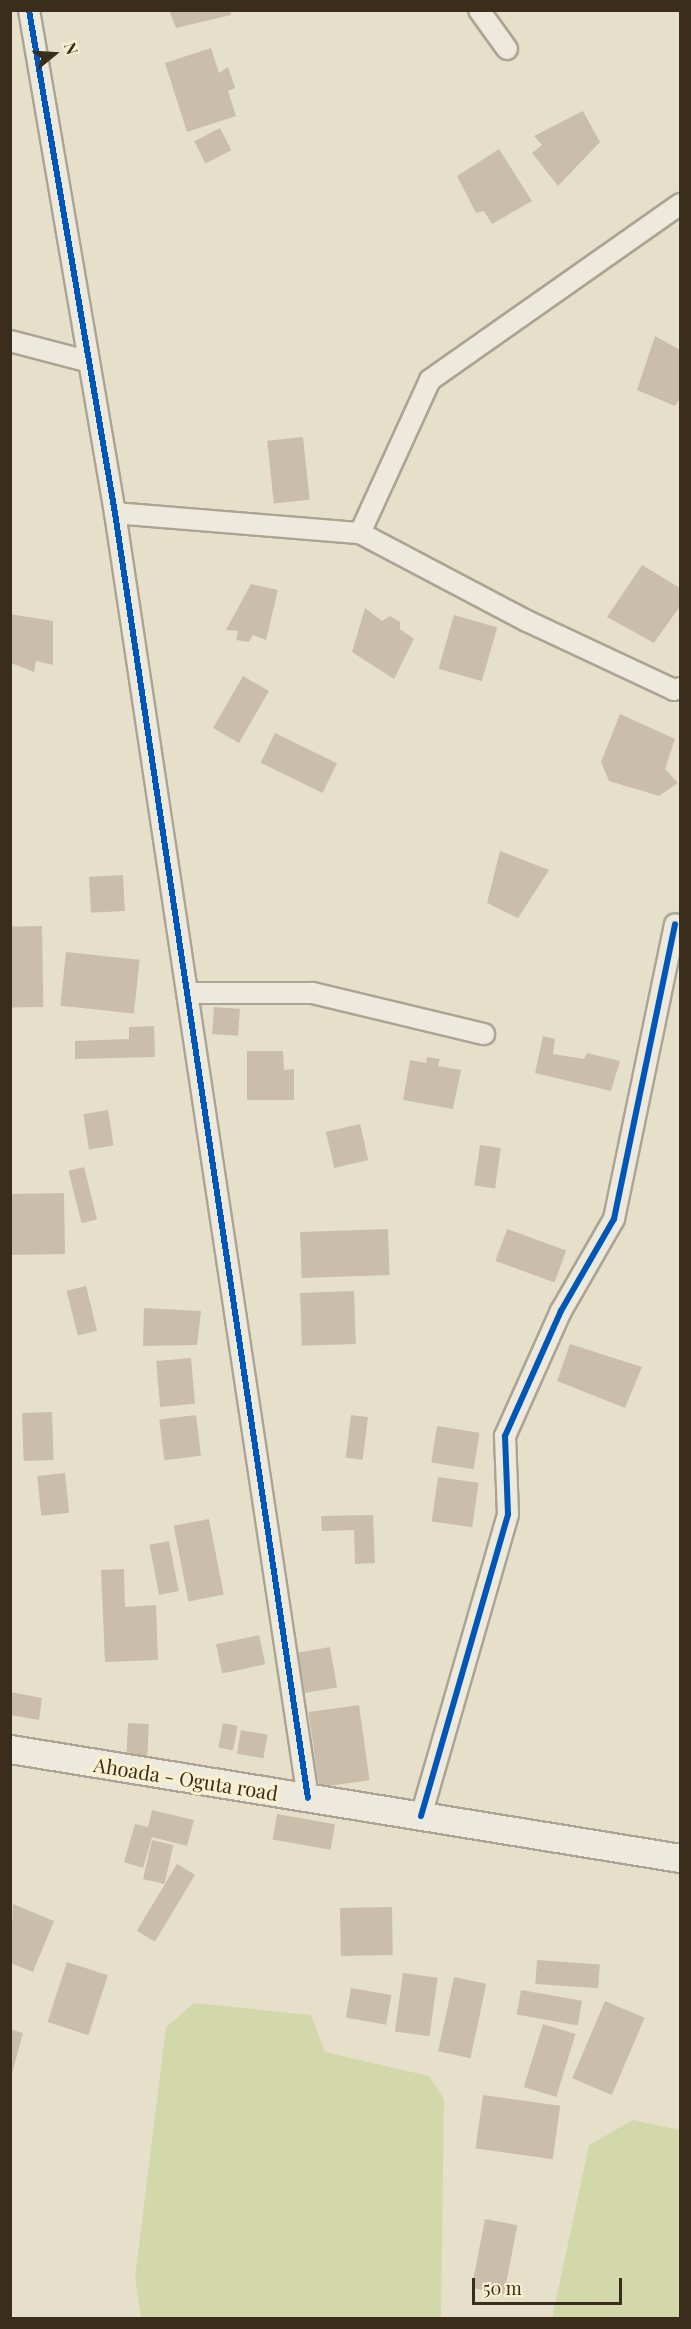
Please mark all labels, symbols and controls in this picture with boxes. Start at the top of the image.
north arrow [24,24,84,84]
text: N [60,40,83,57]
street label: Ahoada - Oguta road [92,1752,280,1804]
scale bar [475,2266,625,2304]
text: 50 m [483,2276,522,2300]

